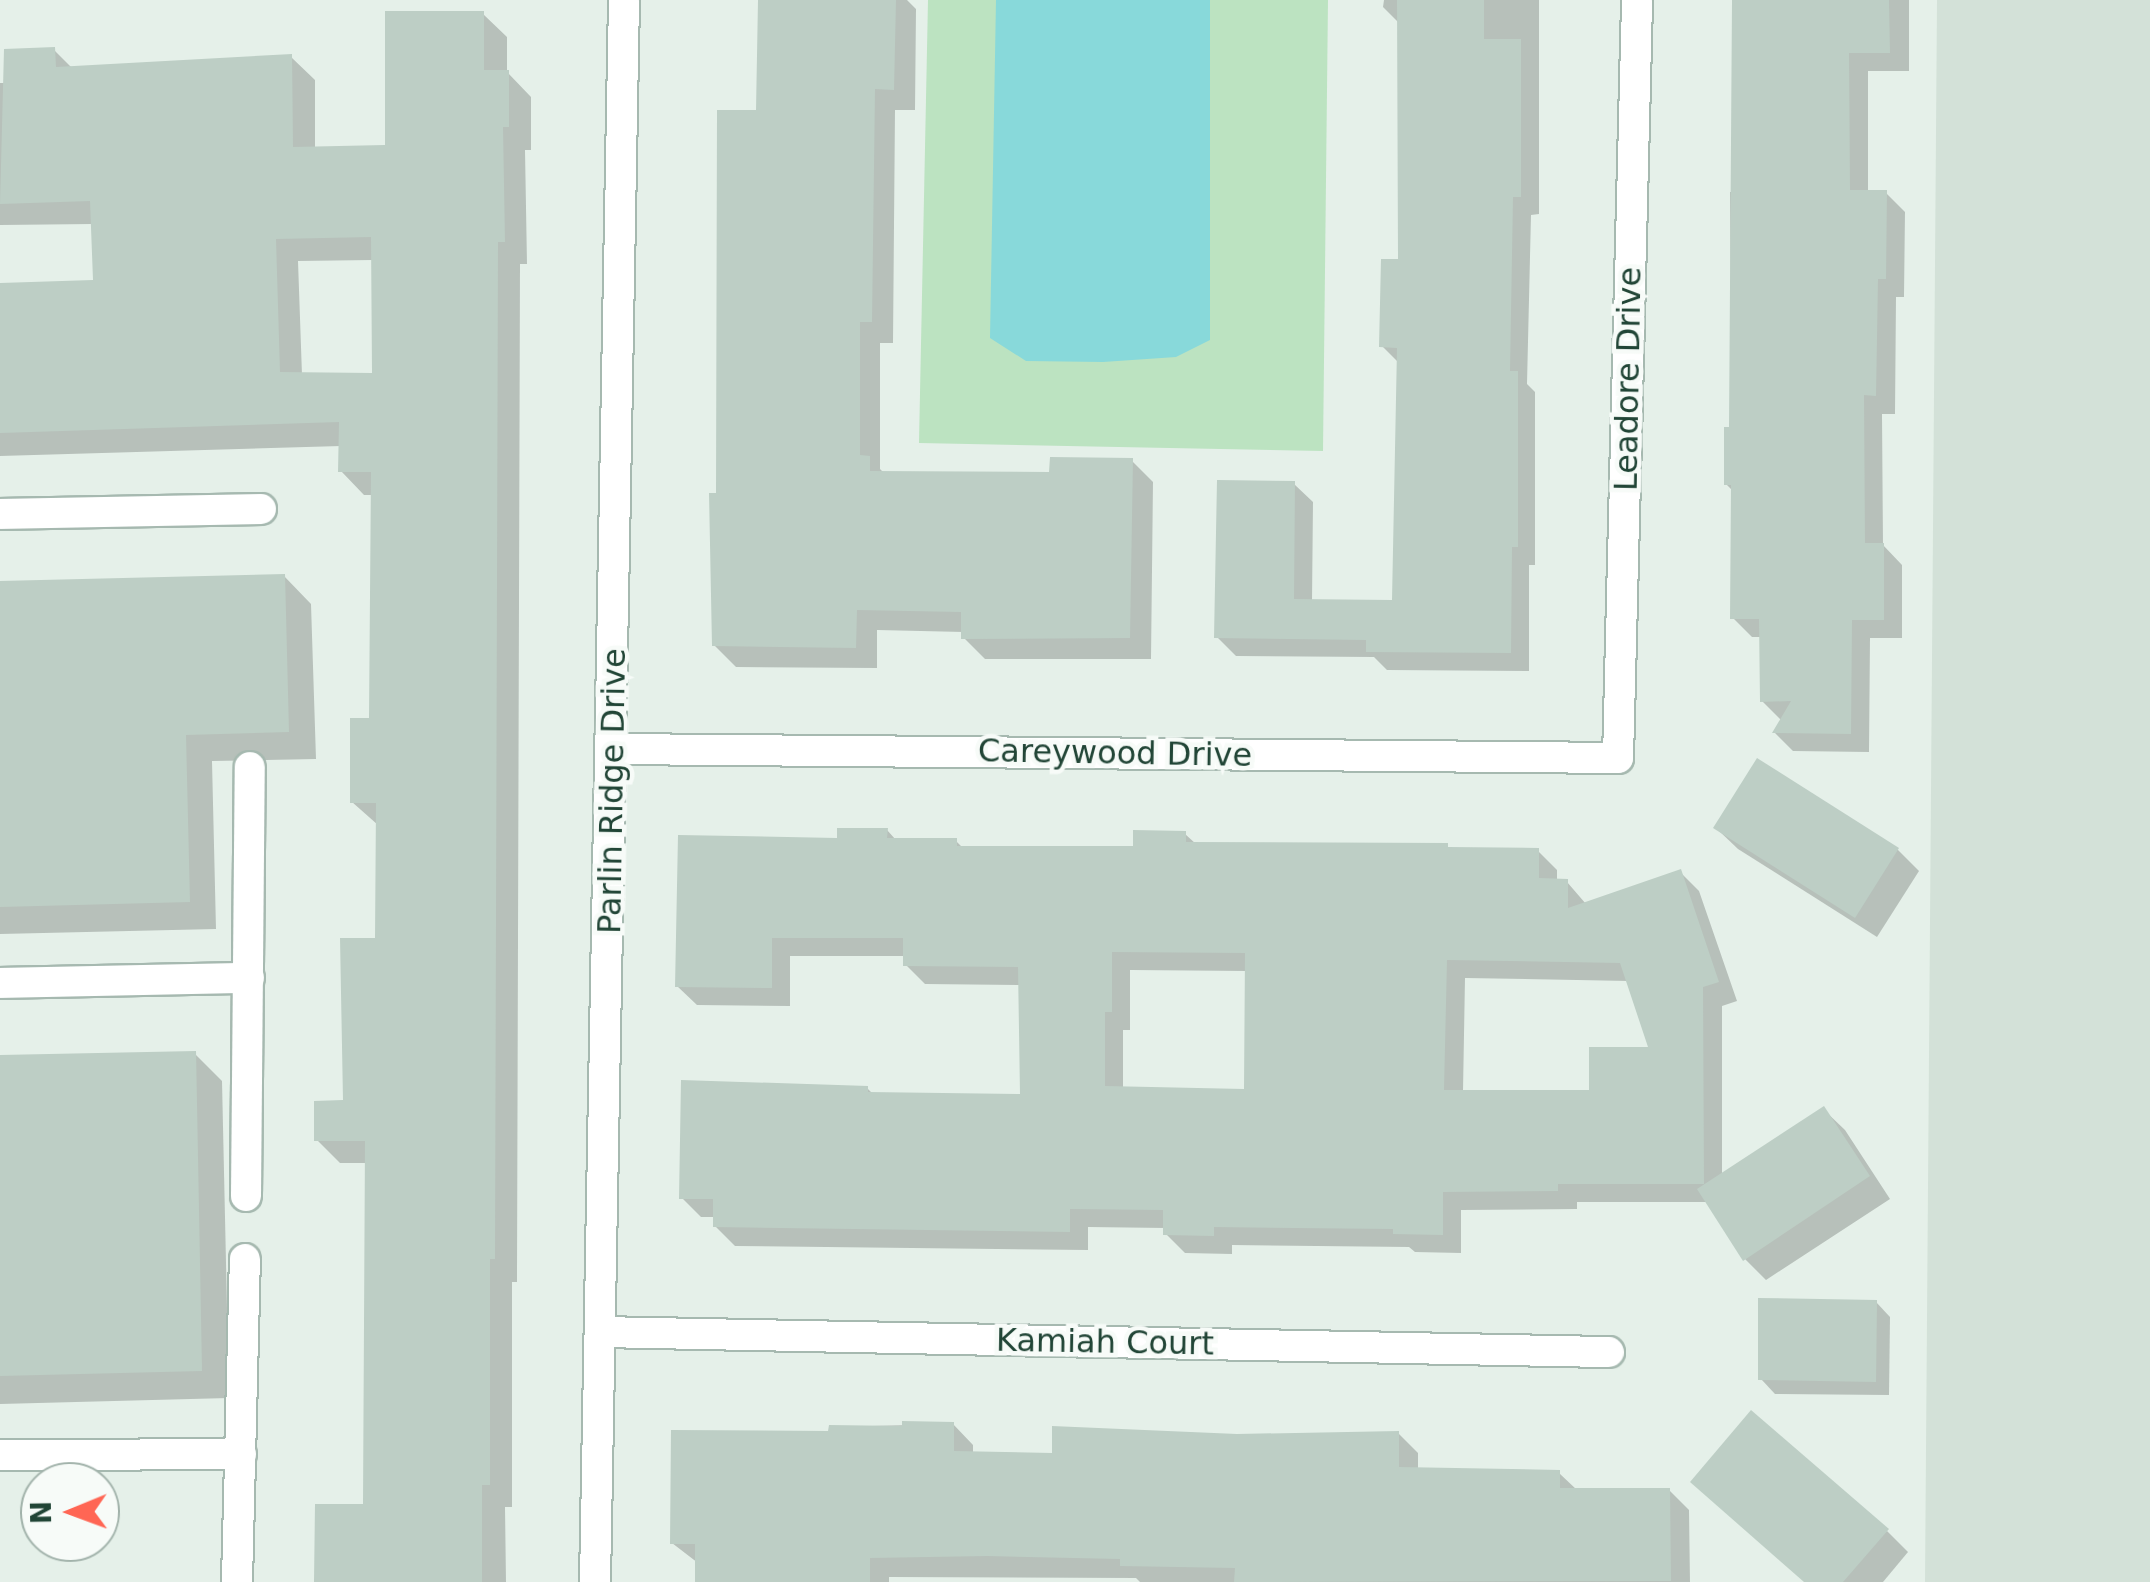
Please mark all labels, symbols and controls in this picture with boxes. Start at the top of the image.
street label: Leadore Drive [1607,267,1649,491]
street label: Parlin Ridge Drive [590,648,634,934]
street label: Careywood Drive [978,731,1252,775]
street label: Kamiah Court [996,1321,1214,1363]
north arrow [20,1462,120,1562]
text: N [25,1500,58,1525]

